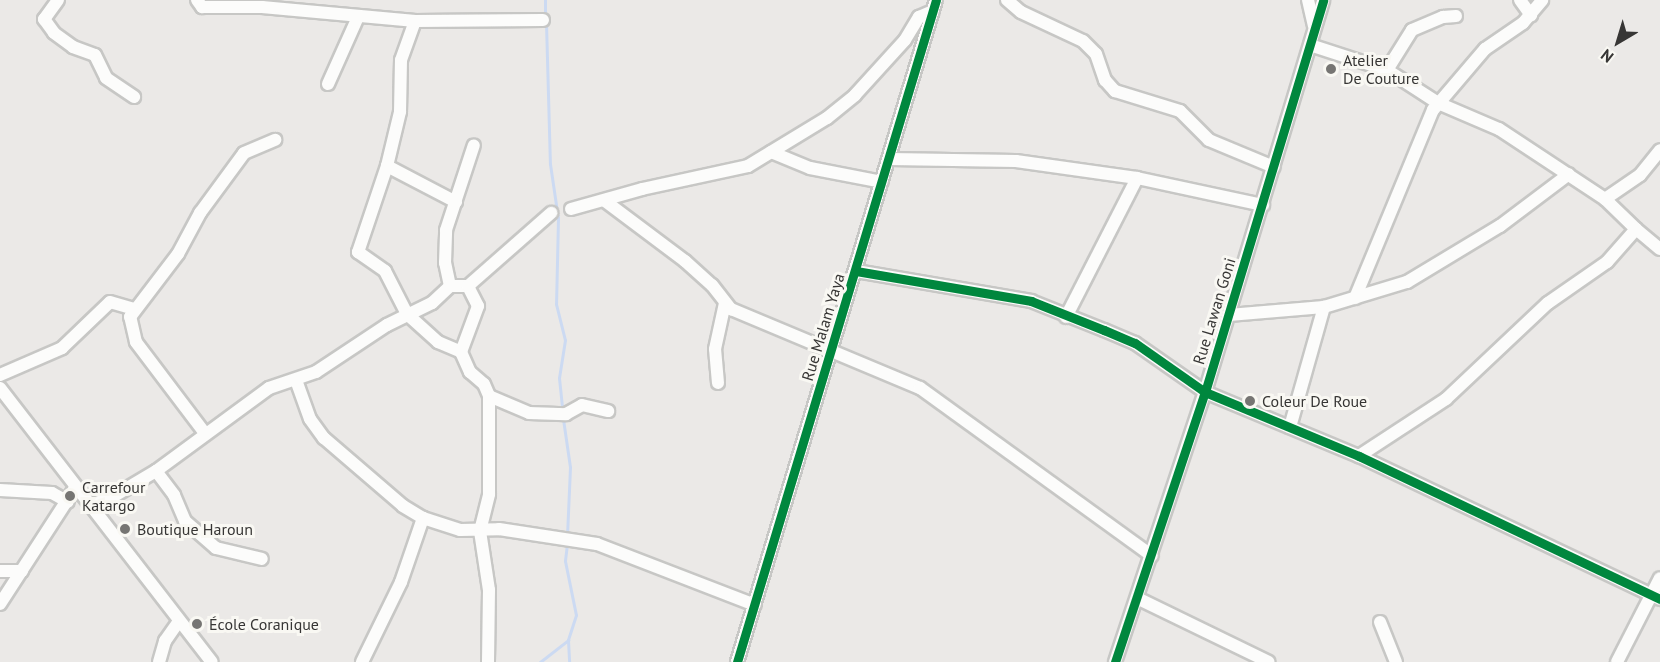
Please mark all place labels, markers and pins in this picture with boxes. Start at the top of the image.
place label: Atelier De Couture [1343,50,1419,88]
marker: Atelier De Couture [1324,62,1338,76]
place label: Coleur De Roue [1262,391,1367,411]
marker: Coleur De Roue [1243,394,1257,408]
place label: Carrefour Katargo [82,477,145,515]
marker: Carrefour Katargo [63,489,77,503]
place label: Boutique Haroun [137,519,253,539]
marker: Boutique Haroun [118,522,132,536]
place label: École Coranique [209,614,319,634]
marker: École Coranique [190,617,204,631]

